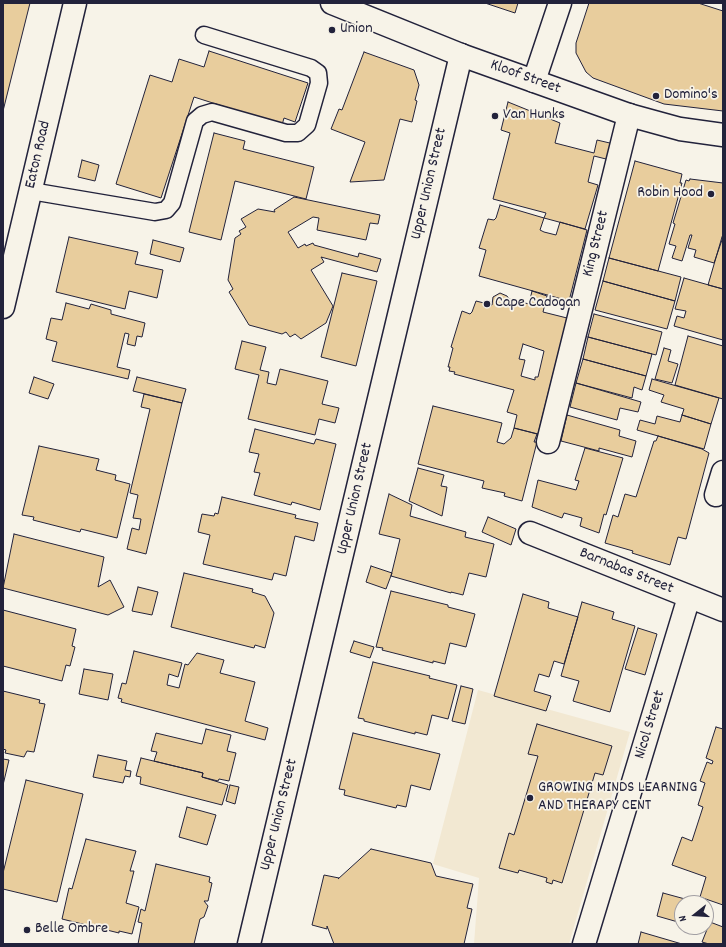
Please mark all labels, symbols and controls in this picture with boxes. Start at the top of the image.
place label: Union [340,20,373,40]
marker: Union [327,25,337,35]
street label: Kloof Street [487,56,563,100]
place label: Domino's [664,86,718,106]
marker: Domino's [651,91,661,101]
place label: Van Hunks [503,106,565,126]
marker: Van Hunks [490,111,500,121]
street label: Eaton Road [22,119,56,191]
street label: Upper Union Street [408,126,452,242]
place label: Robin Hood [637,184,703,204]
marker: Robin Hood [706,189,716,199]
street label: King Street [580,209,614,279]
place label: Cape Cadogan [495,294,580,314]
marker: Cape Cadogan [482,299,492,309]
street label: Upper Union Street [334,441,378,557]
street label: Barnabas Street [576,544,676,600]
street label: Nicol Street [631,688,671,762]
street label: Upper Union Street [257,757,303,873]
place label: GROWING MINDS LEARNING AND THERAPY CENT [538,779,697,817]
marker: GROWING MINDS LEARNING AND THERAPY CENT [525,793,535,803]
north arrow [674,895,714,935]
text: N [675,913,692,923]
place label: Belle Ombre [35,920,108,940]
marker: Belle Ombre [22,925,32,935]

